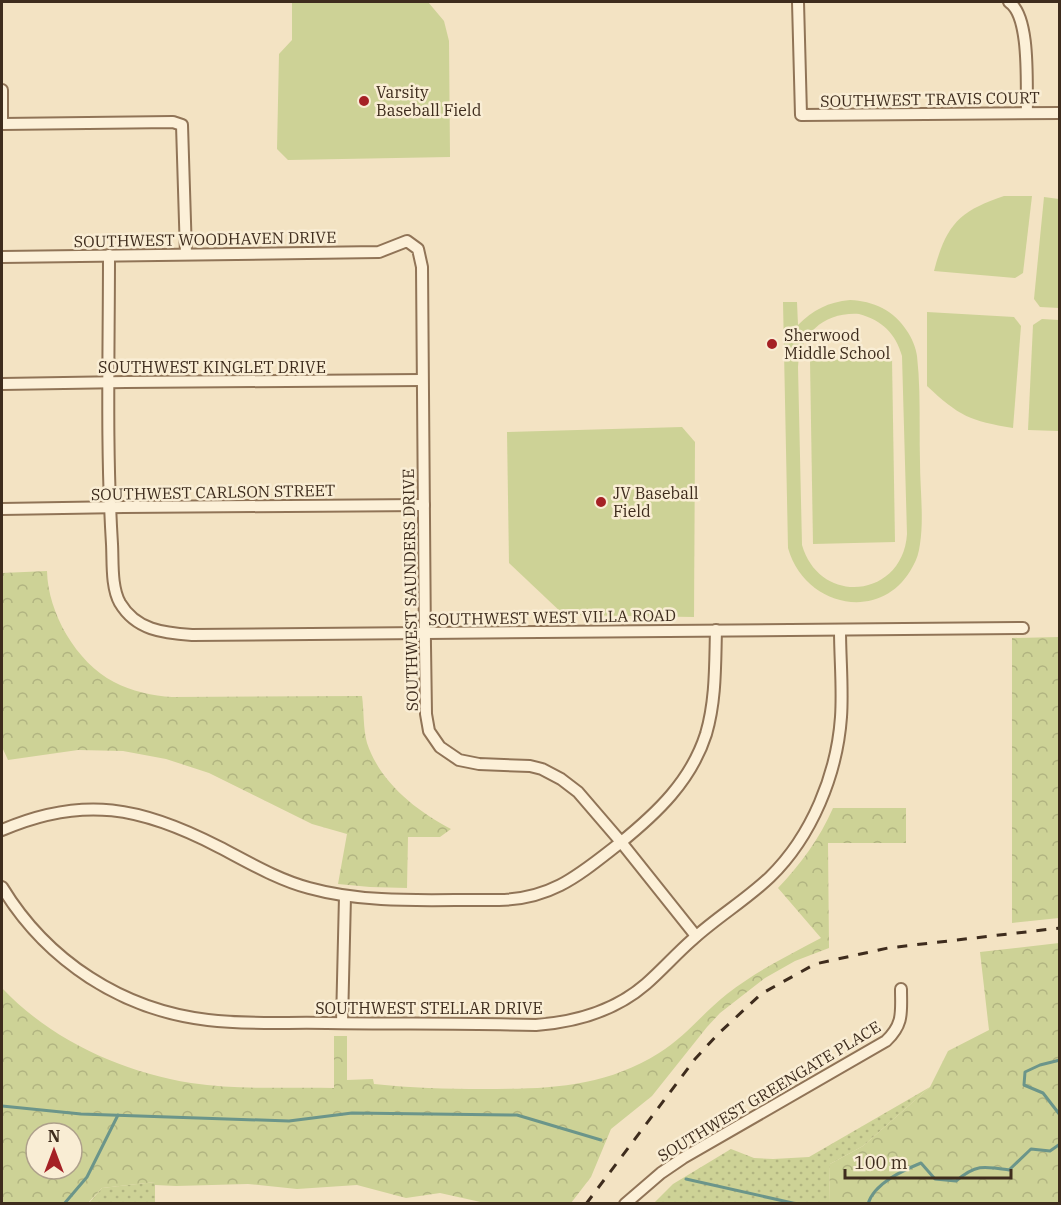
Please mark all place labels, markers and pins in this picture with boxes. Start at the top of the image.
place label: Varsity Baseball Field [376,82,482,120]
marker: Varsity Baseball Field [357,94,371,108]
place label: Sherwood Middle School [784,325,890,363]
marker: Sherwood Middle School [765,337,779,351]
place label: JV Baseball Field [613,483,699,521]
marker: JV Baseball Field [594,495,608,509]

